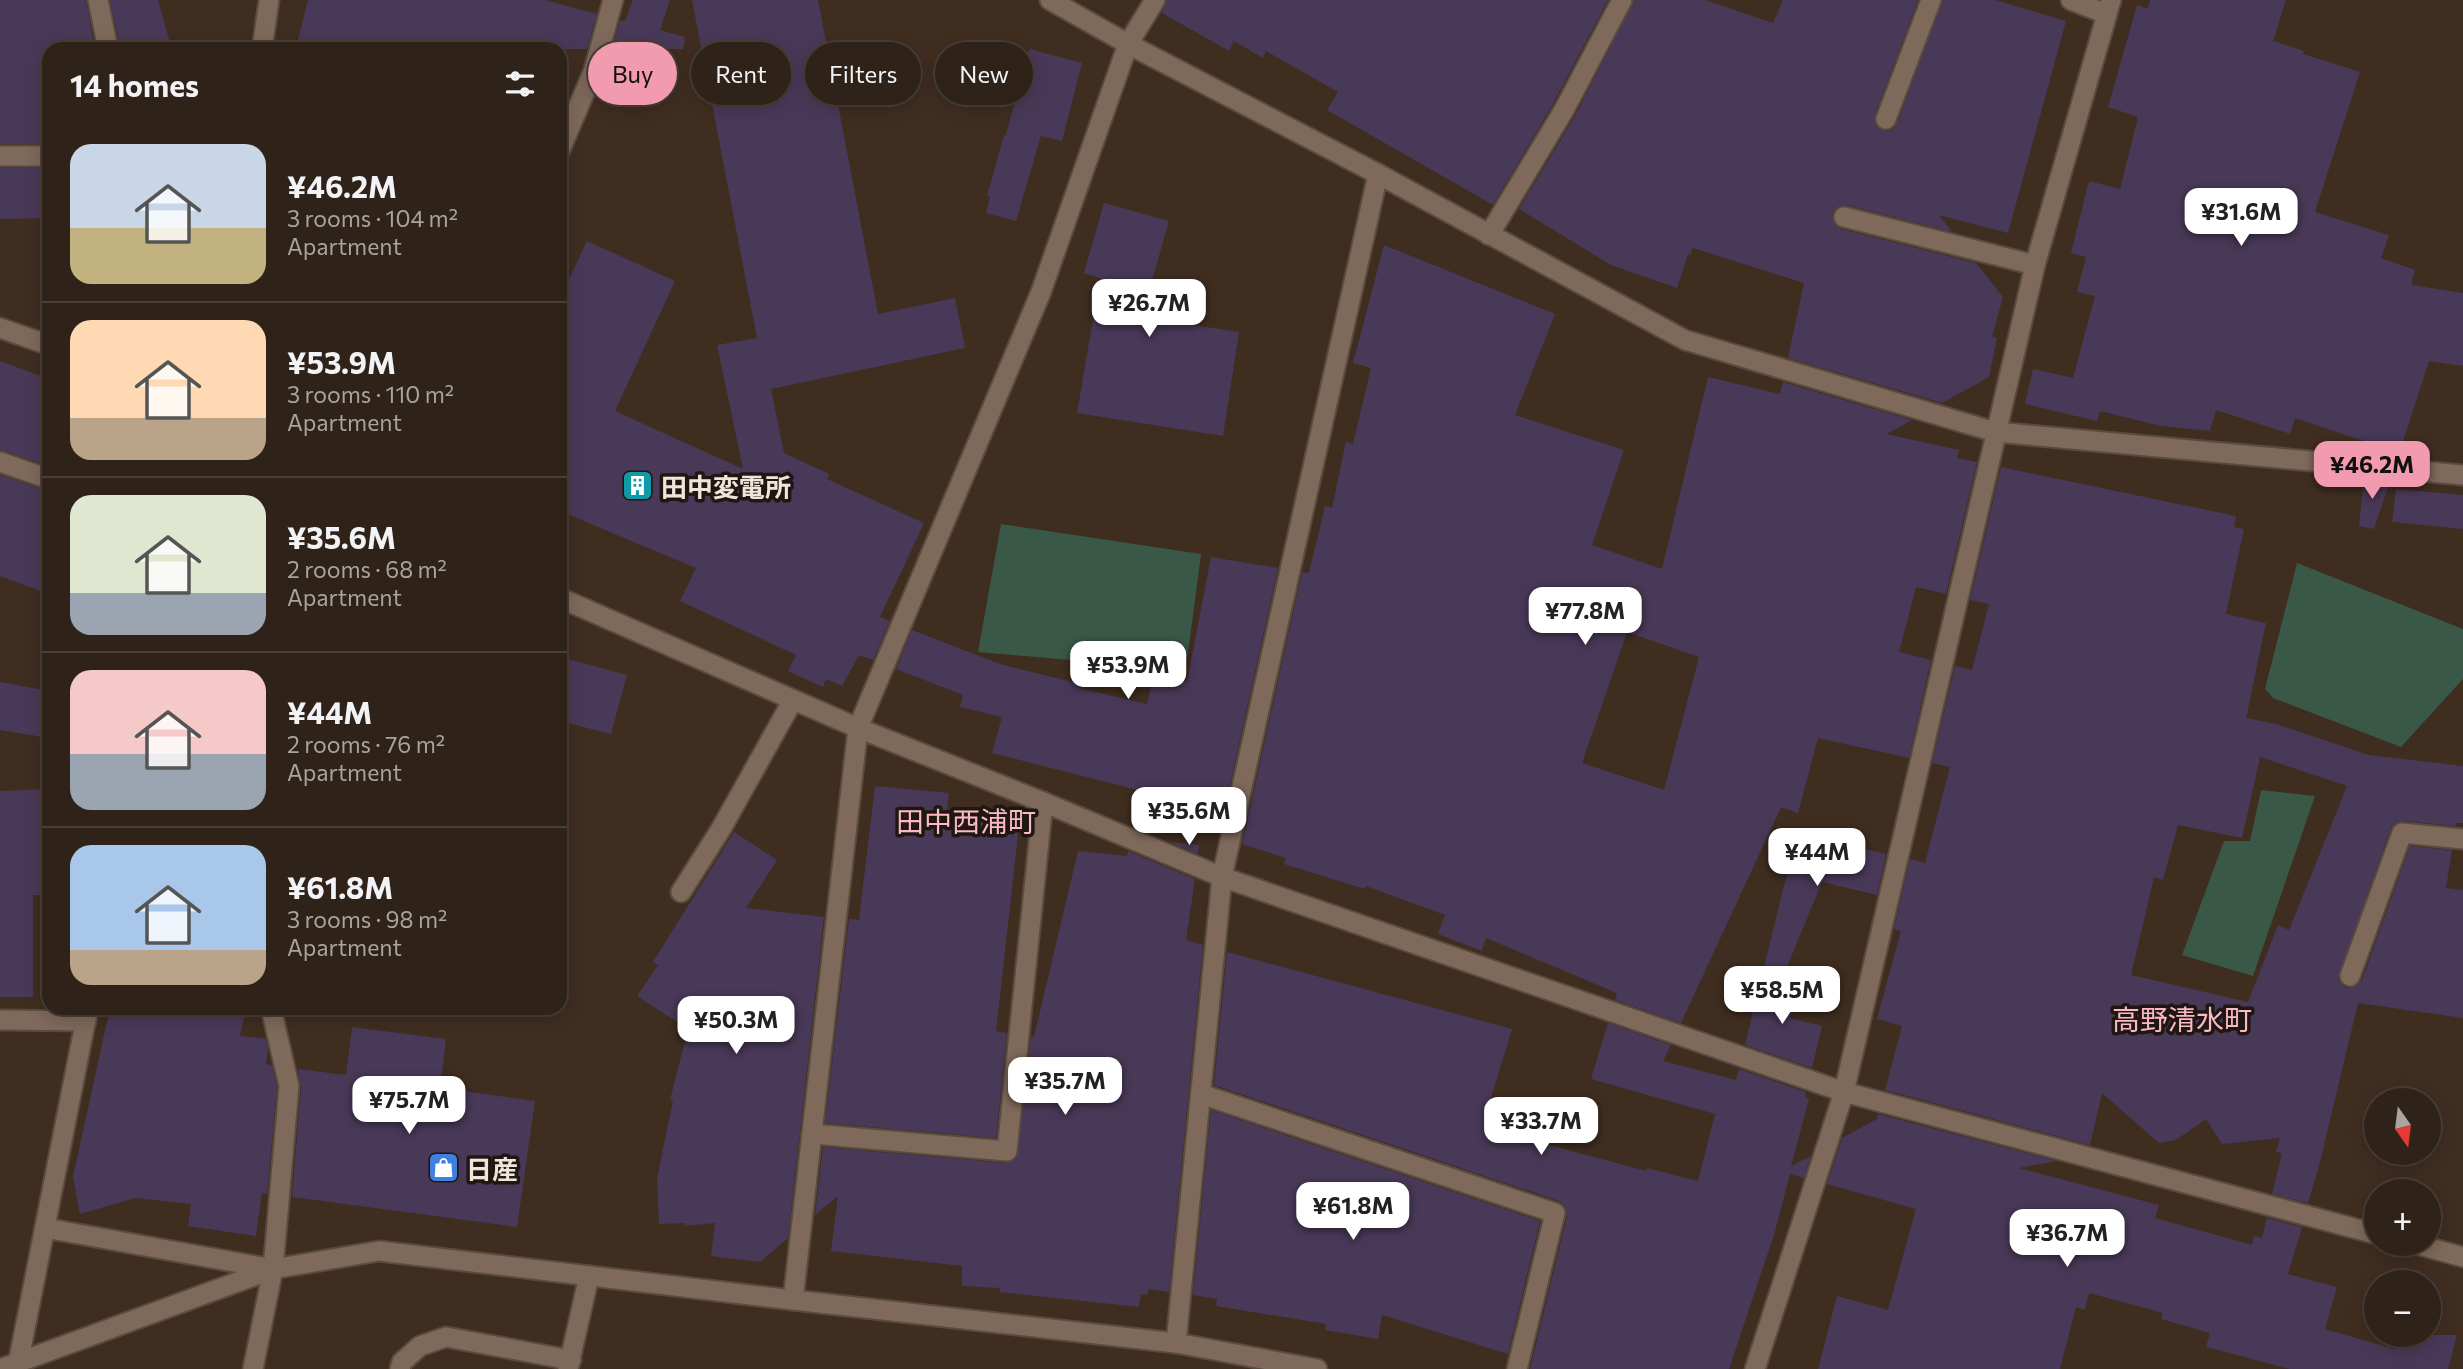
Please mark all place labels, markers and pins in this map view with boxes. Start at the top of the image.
pin: ¥31.6M [2184,188,2298,248]
pin: ¥26.7M [1092,280,1206,339]
pin: ¥46.2M [2315,442,2429,501]
building icon: 田中変電所 [621,469,655,503]
place label: 田中変電所 [661,471,791,502]
pin: ¥77.8M [1528,588,1642,647]
pin: ¥53.9M [1071,642,1185,701]
pin: ¥35.6M [1132,788,1246,847]
pin: ¥44M [1776,828,1858,888]
pin: ¥58.5M [1725,967,1839,1026]
pin: ¥50.3M [679,996,793,1056]
pin: ¥35.7M [1008,1058,1122,1117]
pin: ¥75.7M [352,1076,466,1136]
pin: ¥33.7M [1484,1098,1598,1157]
shop icon: 日産 [426,1151,460,1185]
place label: 日産 [466,1153,518,1184]
pin: ¥61.8M [1296,1182,1410,1242]
pin: ¥36.7M [2010,1210,2124,1269]

